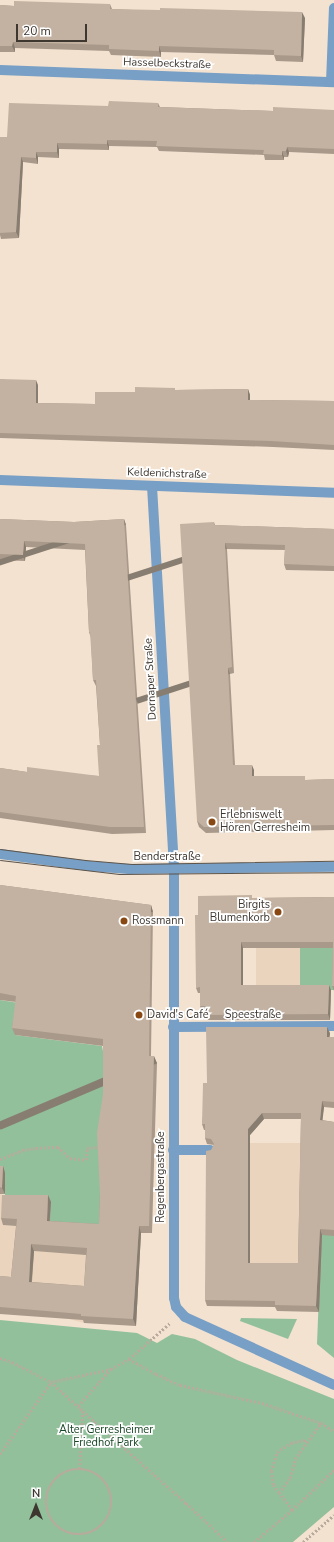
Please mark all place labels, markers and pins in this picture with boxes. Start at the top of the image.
place label: Erlebniswelt Hören Gerresheim [220,809,310,835]
marker: Erlebniswelt Hören Gerresheim [207,817,217,827]
place label: Birgits Blumenkorb [210,899,270,925]
marker: Birgits Blumenkorb [273,907,283,917]
place label: Rossmann [132,914,184,928]
marker: Rossmann [119,916,129,926]
place label: David's Café [147,1008,209,1022]
marker: David's Café [134,1010,144,1020]

